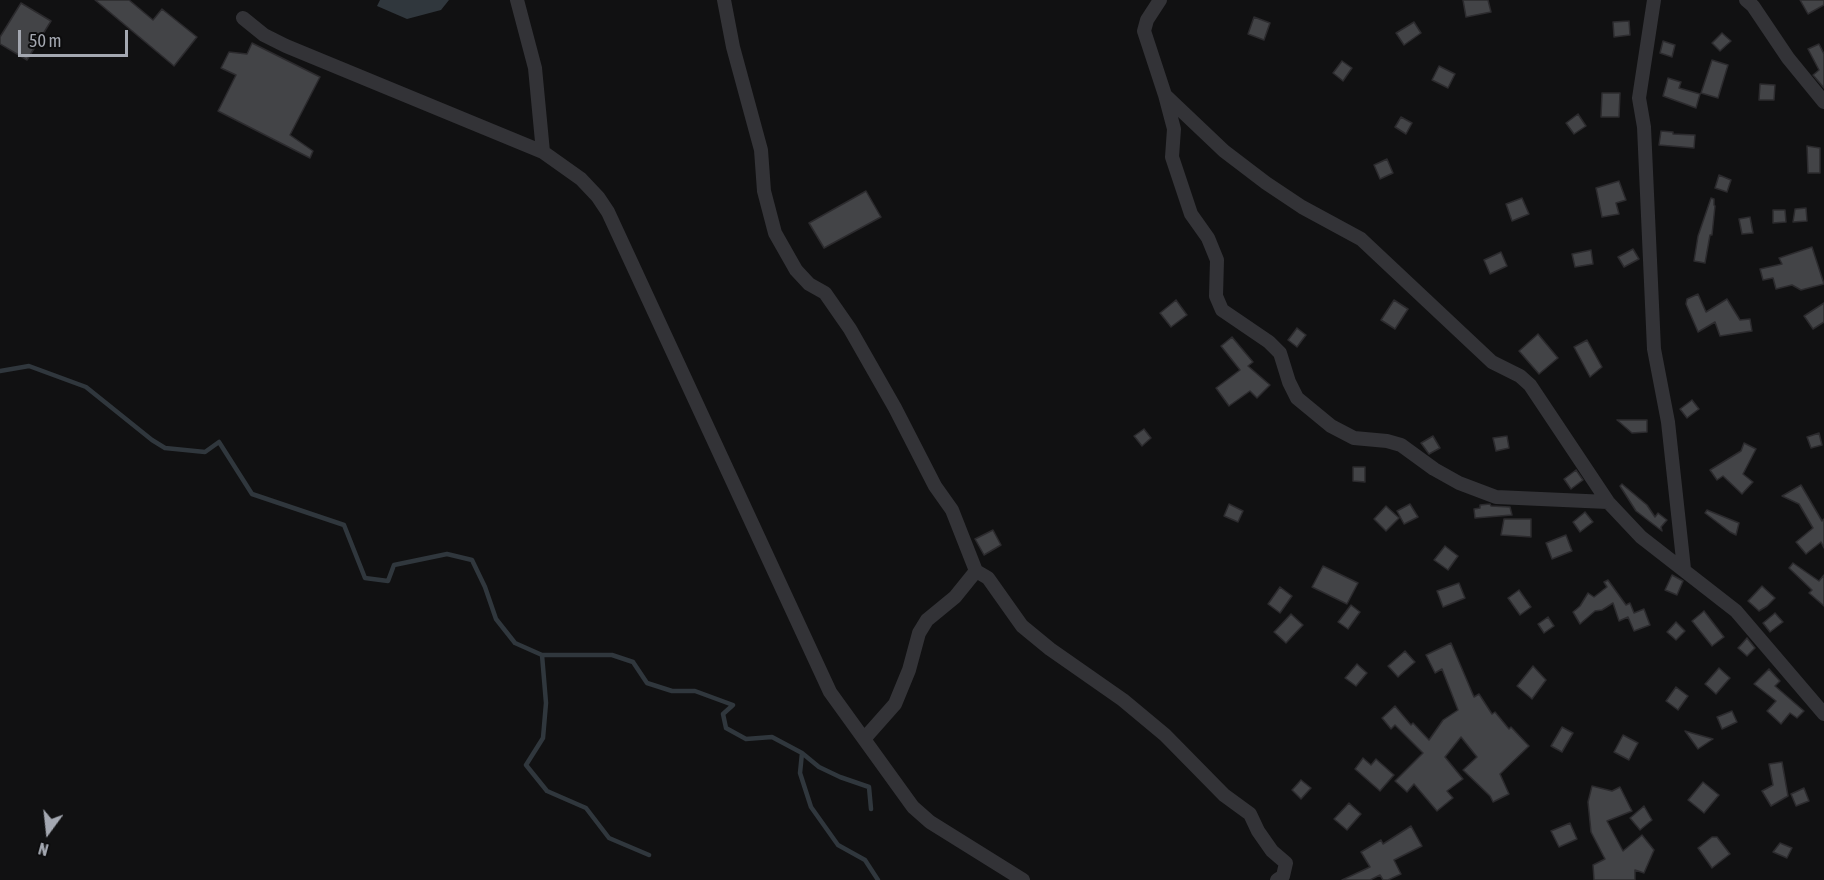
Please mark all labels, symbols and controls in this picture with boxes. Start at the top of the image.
scale bar [21,18,130,56]
text: 50 m [29,30,61,51]
north arrow [18,802,78,862]
text: N [36,839,50,859]

